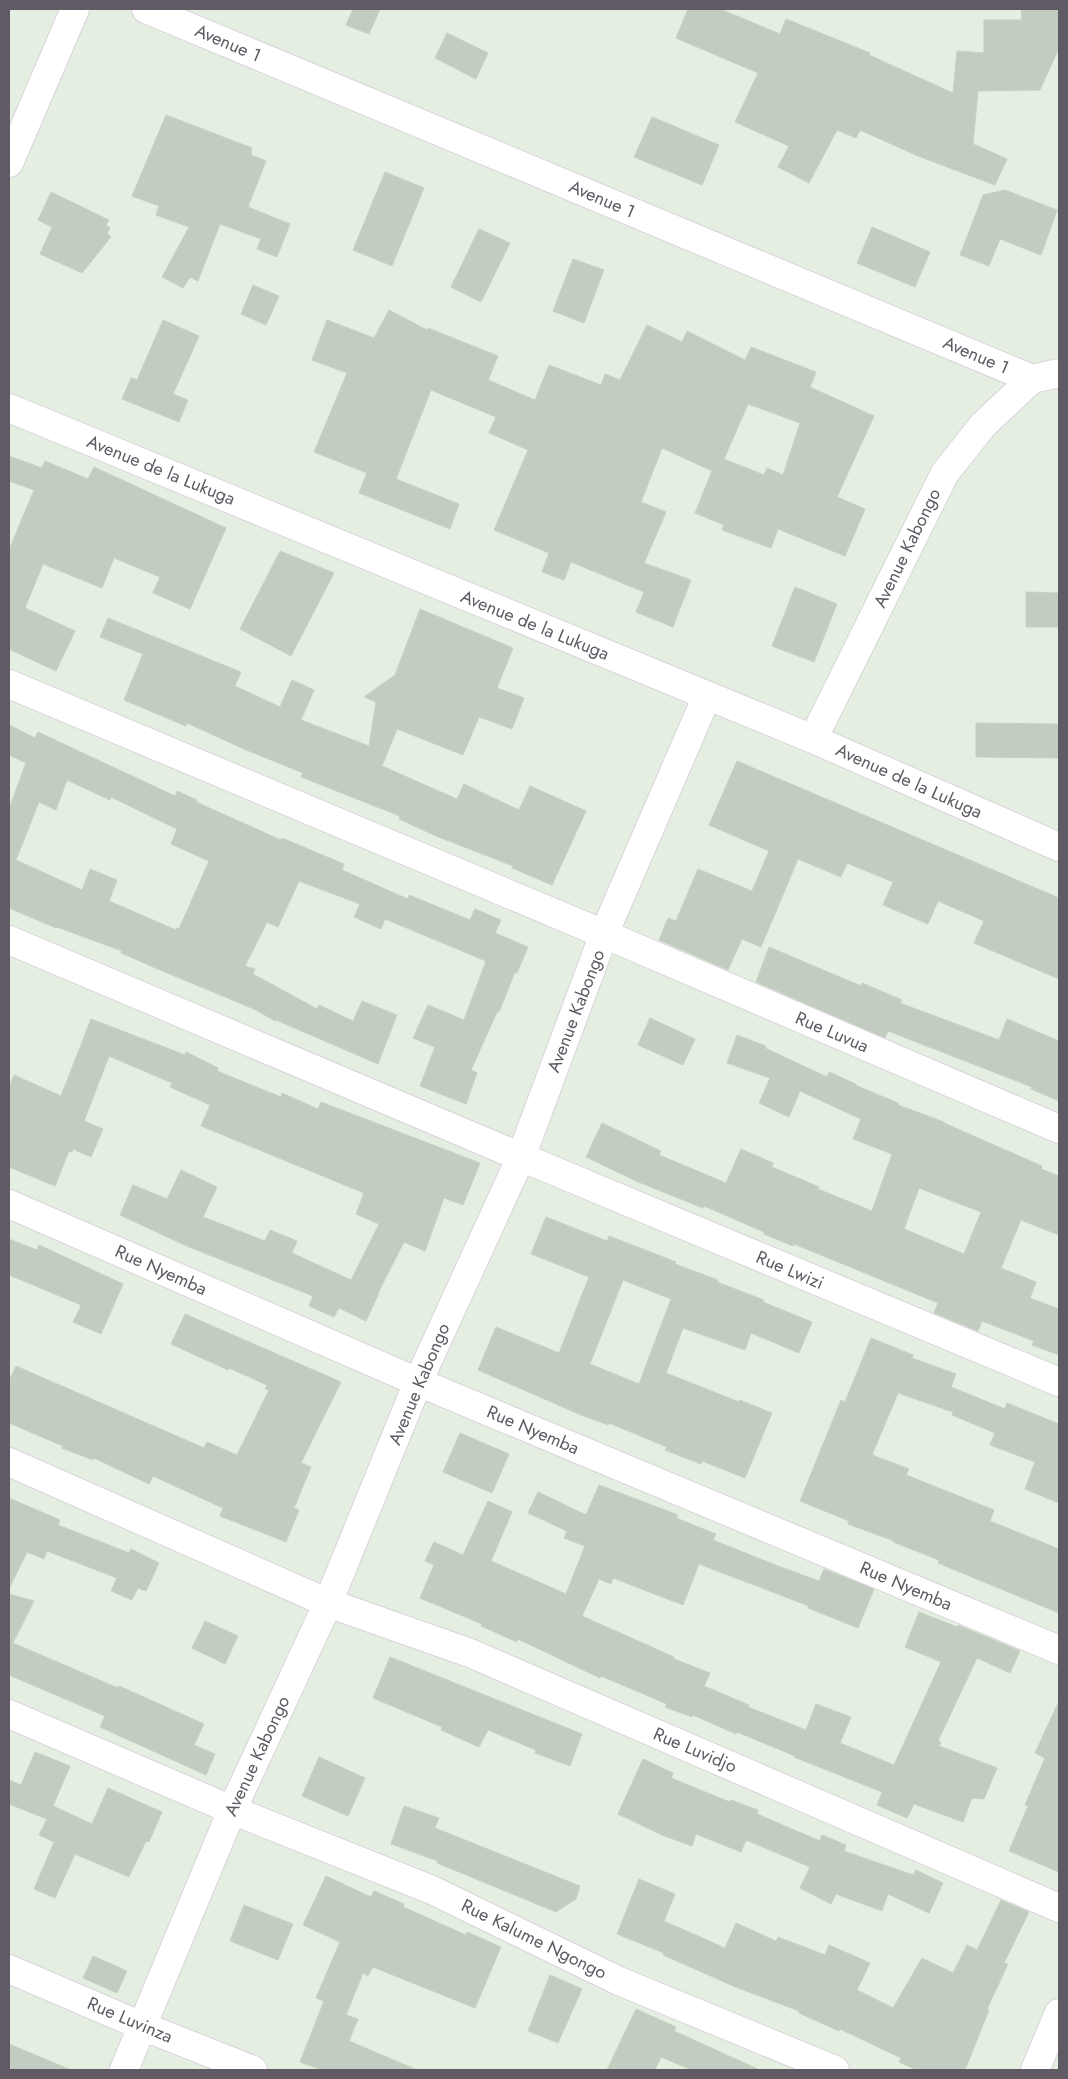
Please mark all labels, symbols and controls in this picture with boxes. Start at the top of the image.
street label: Avenue 1 [191,17,265,69]
street label: Avenue 1 [565,173,639,225]
street label: Avenue 1 [939,329,1013,381]
street label: Avenue de la Lukuga [83,428,239,512]
street label: Avenue Kabongo [867,484,947,612]
street label: Avenue de la Lukuga [457,583,613,667]
street label: Avenue de la Lukuga [832,737,986,825]
street label: Avenue Kabongo [541,946,611,1076]
street label: Rue Luvua [791,1005,873,1059]
street label: Rue Nyemba [111,1238,211,1302]
street label: Rue Lwizi [752,1244,828,1296]
street label: Avenue Kabongo [382,1319,456,1449]
street label: Rue Nyemba [483,1399,583,1461]
street label: Rue Nyemba [856,1555,956,1617]
street label: Avenue Kabongo [218,1691,296,1820]
street label: Rue Luvidjo [649,1721,741,1779]
street label: Rue Kalume Ngongo [457,1892,611,1986]
street label: Rue Luvinza [83,1990,177,2050]

